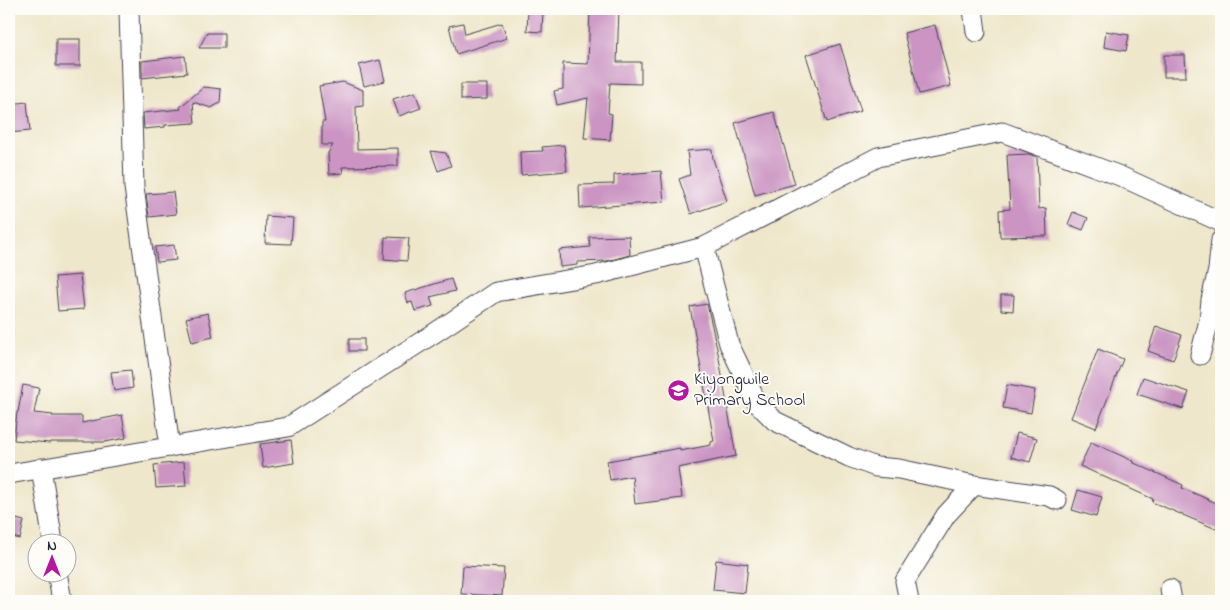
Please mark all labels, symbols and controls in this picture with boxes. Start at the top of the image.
place label: Kiyongwile Primary School [694,367,805,414]
school or university icon: Kiyongwile Primary School [666,378,690,402]
north arrow [28,532,78,582]
text: N [47,536,57,557]

